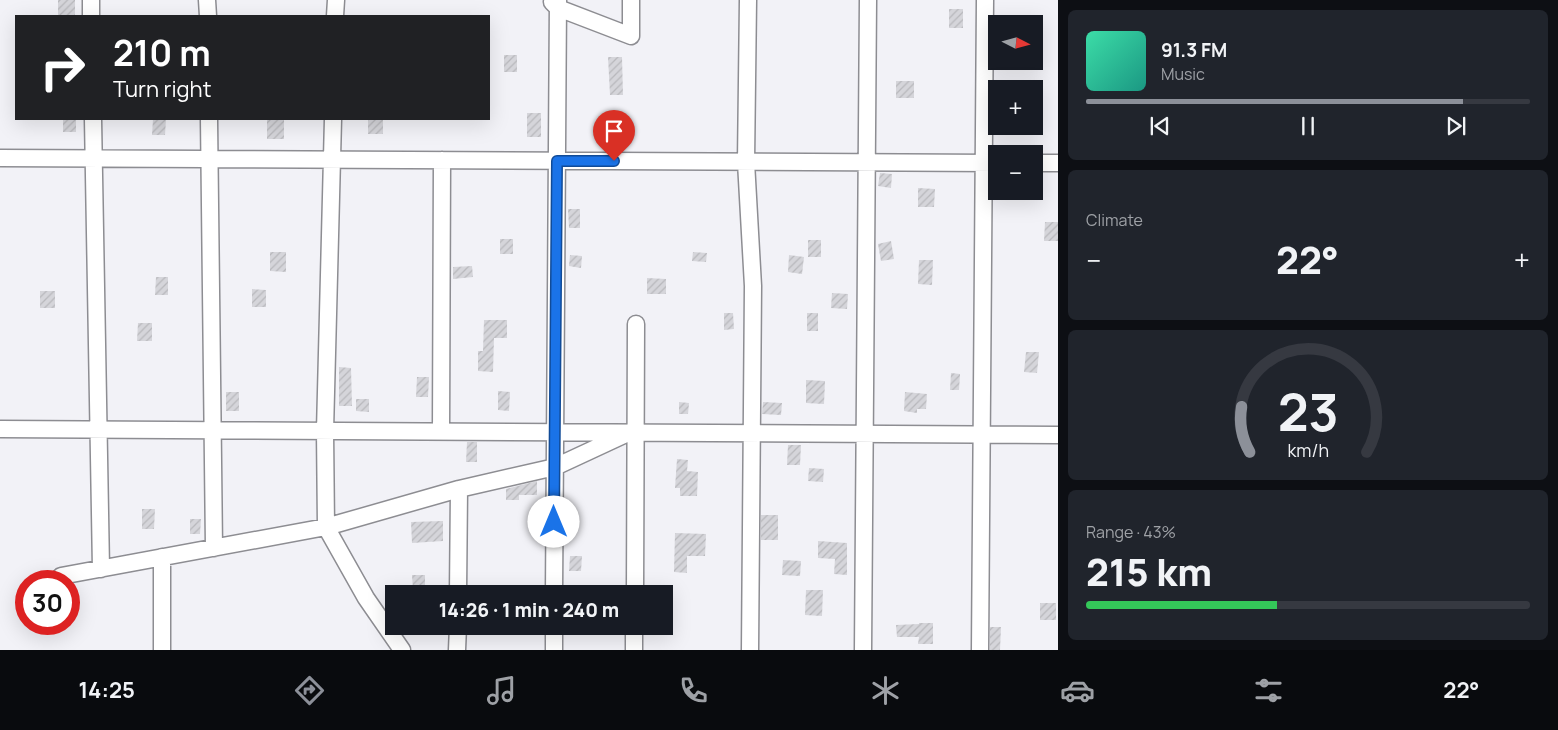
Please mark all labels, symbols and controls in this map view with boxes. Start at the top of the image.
north arrow [988,15,1042,70]
map controls [988,15,1043,200]
text: 210 m [113,29,211,77]
icon: right [30,35,95,100]
text: 91.3 FM [1161,37,1227,63]
text: Music [1161,63,1205,85]
text: Turn right [113,74,211,104]
button: + [988,80,1043,135]
pin [593,110,635,161]
icon: previous [1146,112,1174,140]
icon: pause [1294,112,1322,140]
icon: next [1442,112,1470,140]
icon: arrive [600,117,628,145]
button: − [988,145,1043,200]
text: Climate [1086,209,1143,231]
text: 22° [1276,233,1339,285]
text: − [1086,241,1101,279]
text: + [1514,241,1530,279]
text: 23 [1277,376,1339,447]
text: km/h [1287,438,1329,462]
position arrow [527,495,579,547]
text: Range · 43% [1086,521,1176,543]
text: 215 km [1086,545,1212,597]
speed limit sign: 30 [15,570,80,635]
text: 14:26 · 1 min · 240 m [439,597,619,623]
icon: directions [292,673,327,708]
icon: music [484,673,519,708]
icon: phone [676,673,711,708]
icon: climate [868,673,903,708]
icon: car [1060,673,1095,708]
icon: filters [1251,673,1286,708]
text: 14:25 [78,675,135,705]
text: 22° [1443,675,1479,705]

